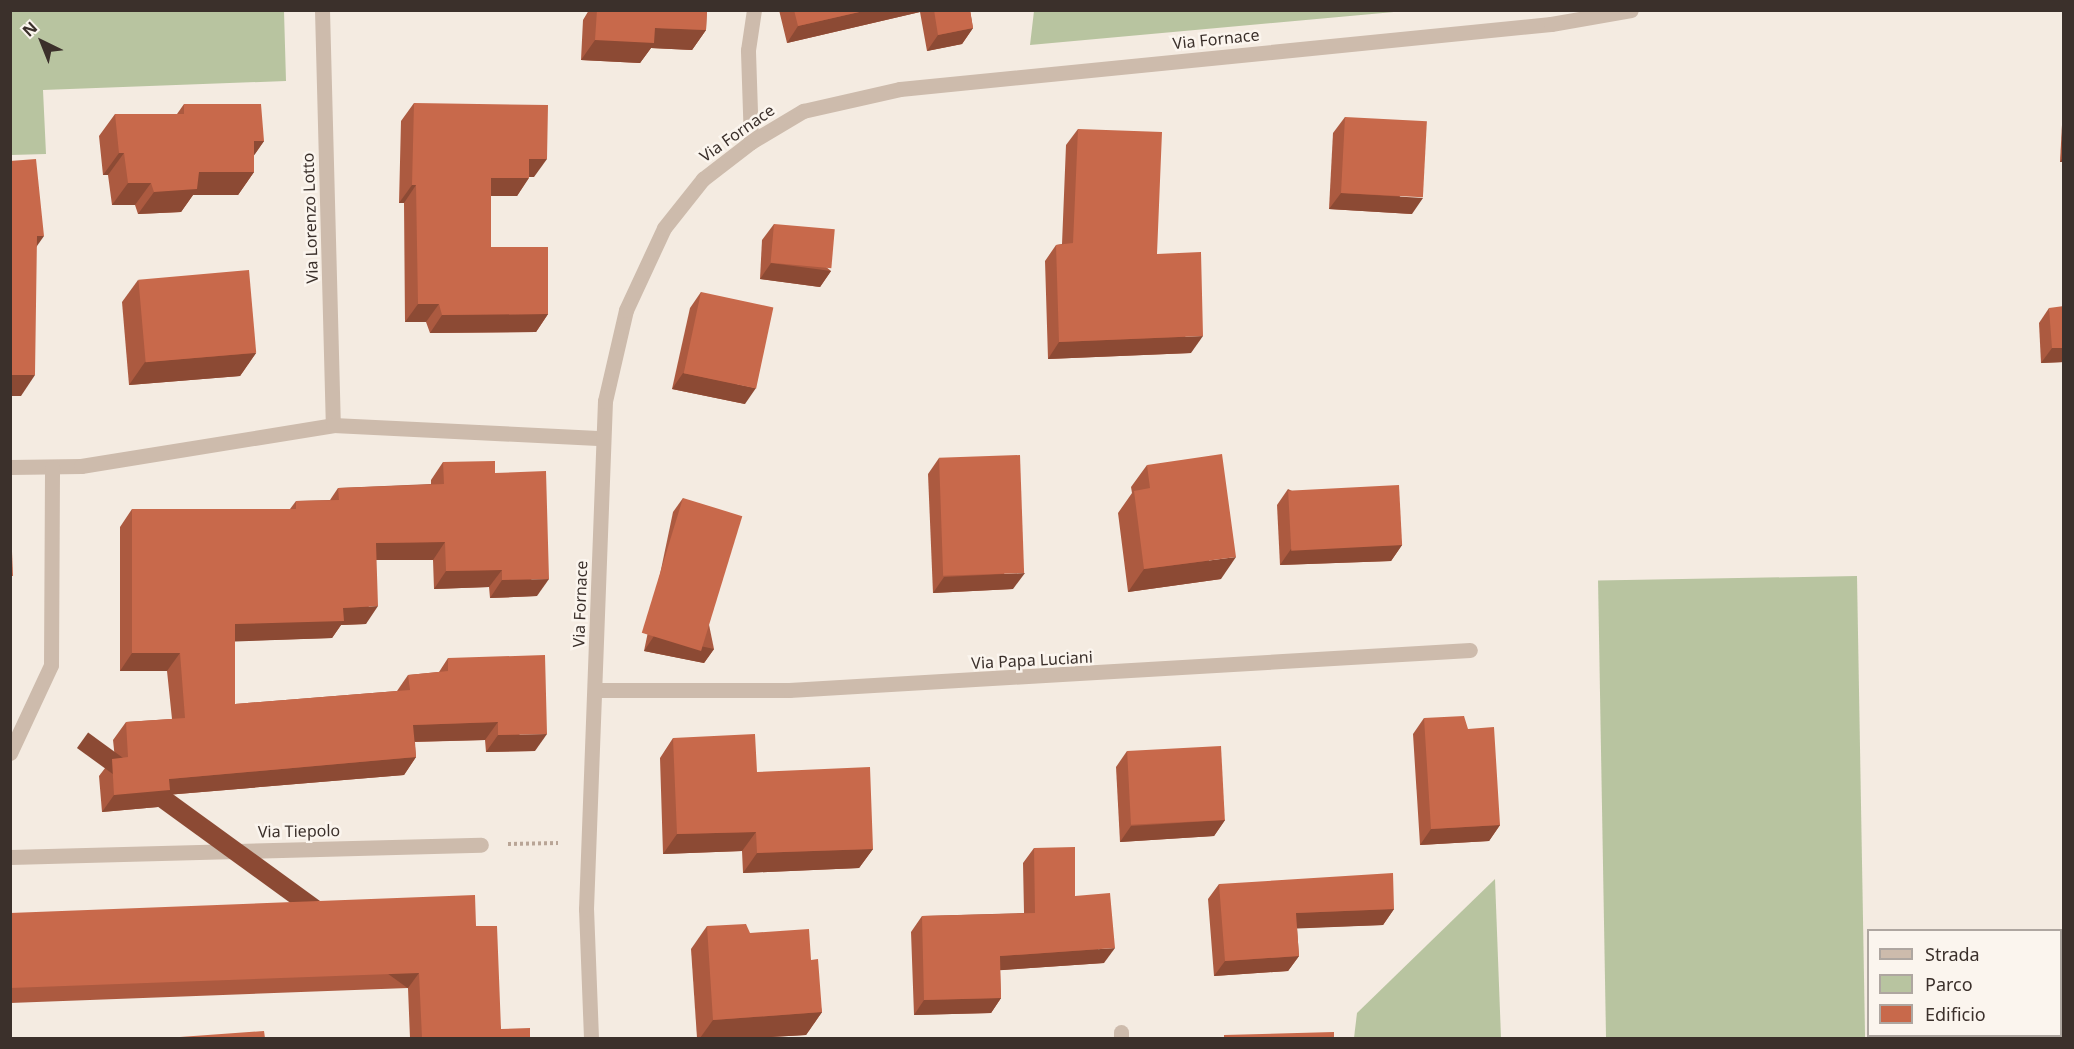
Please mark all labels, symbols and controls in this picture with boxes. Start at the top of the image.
north arrow [12,12,72,72]
text: N [17,16,42,41]
street label: Via Fornace [1172,25,1260,53]
street label: Via Fornace [696,100,778,166]
street label: Via Lorenzo Lotto [298,152,322,284]
street label: Via Fornace [569,560,591,648]
street label: Via Papa Luciani [971,647,1093,673]
street label: Via Tiepolo [258,821,340,841]
legend [1867,929,2062,1037]
text: Strada [1925,942,1980,966]
text: Parco [1925,972,1973,996]
text: Edificio [1925,1002,1986,1026]

